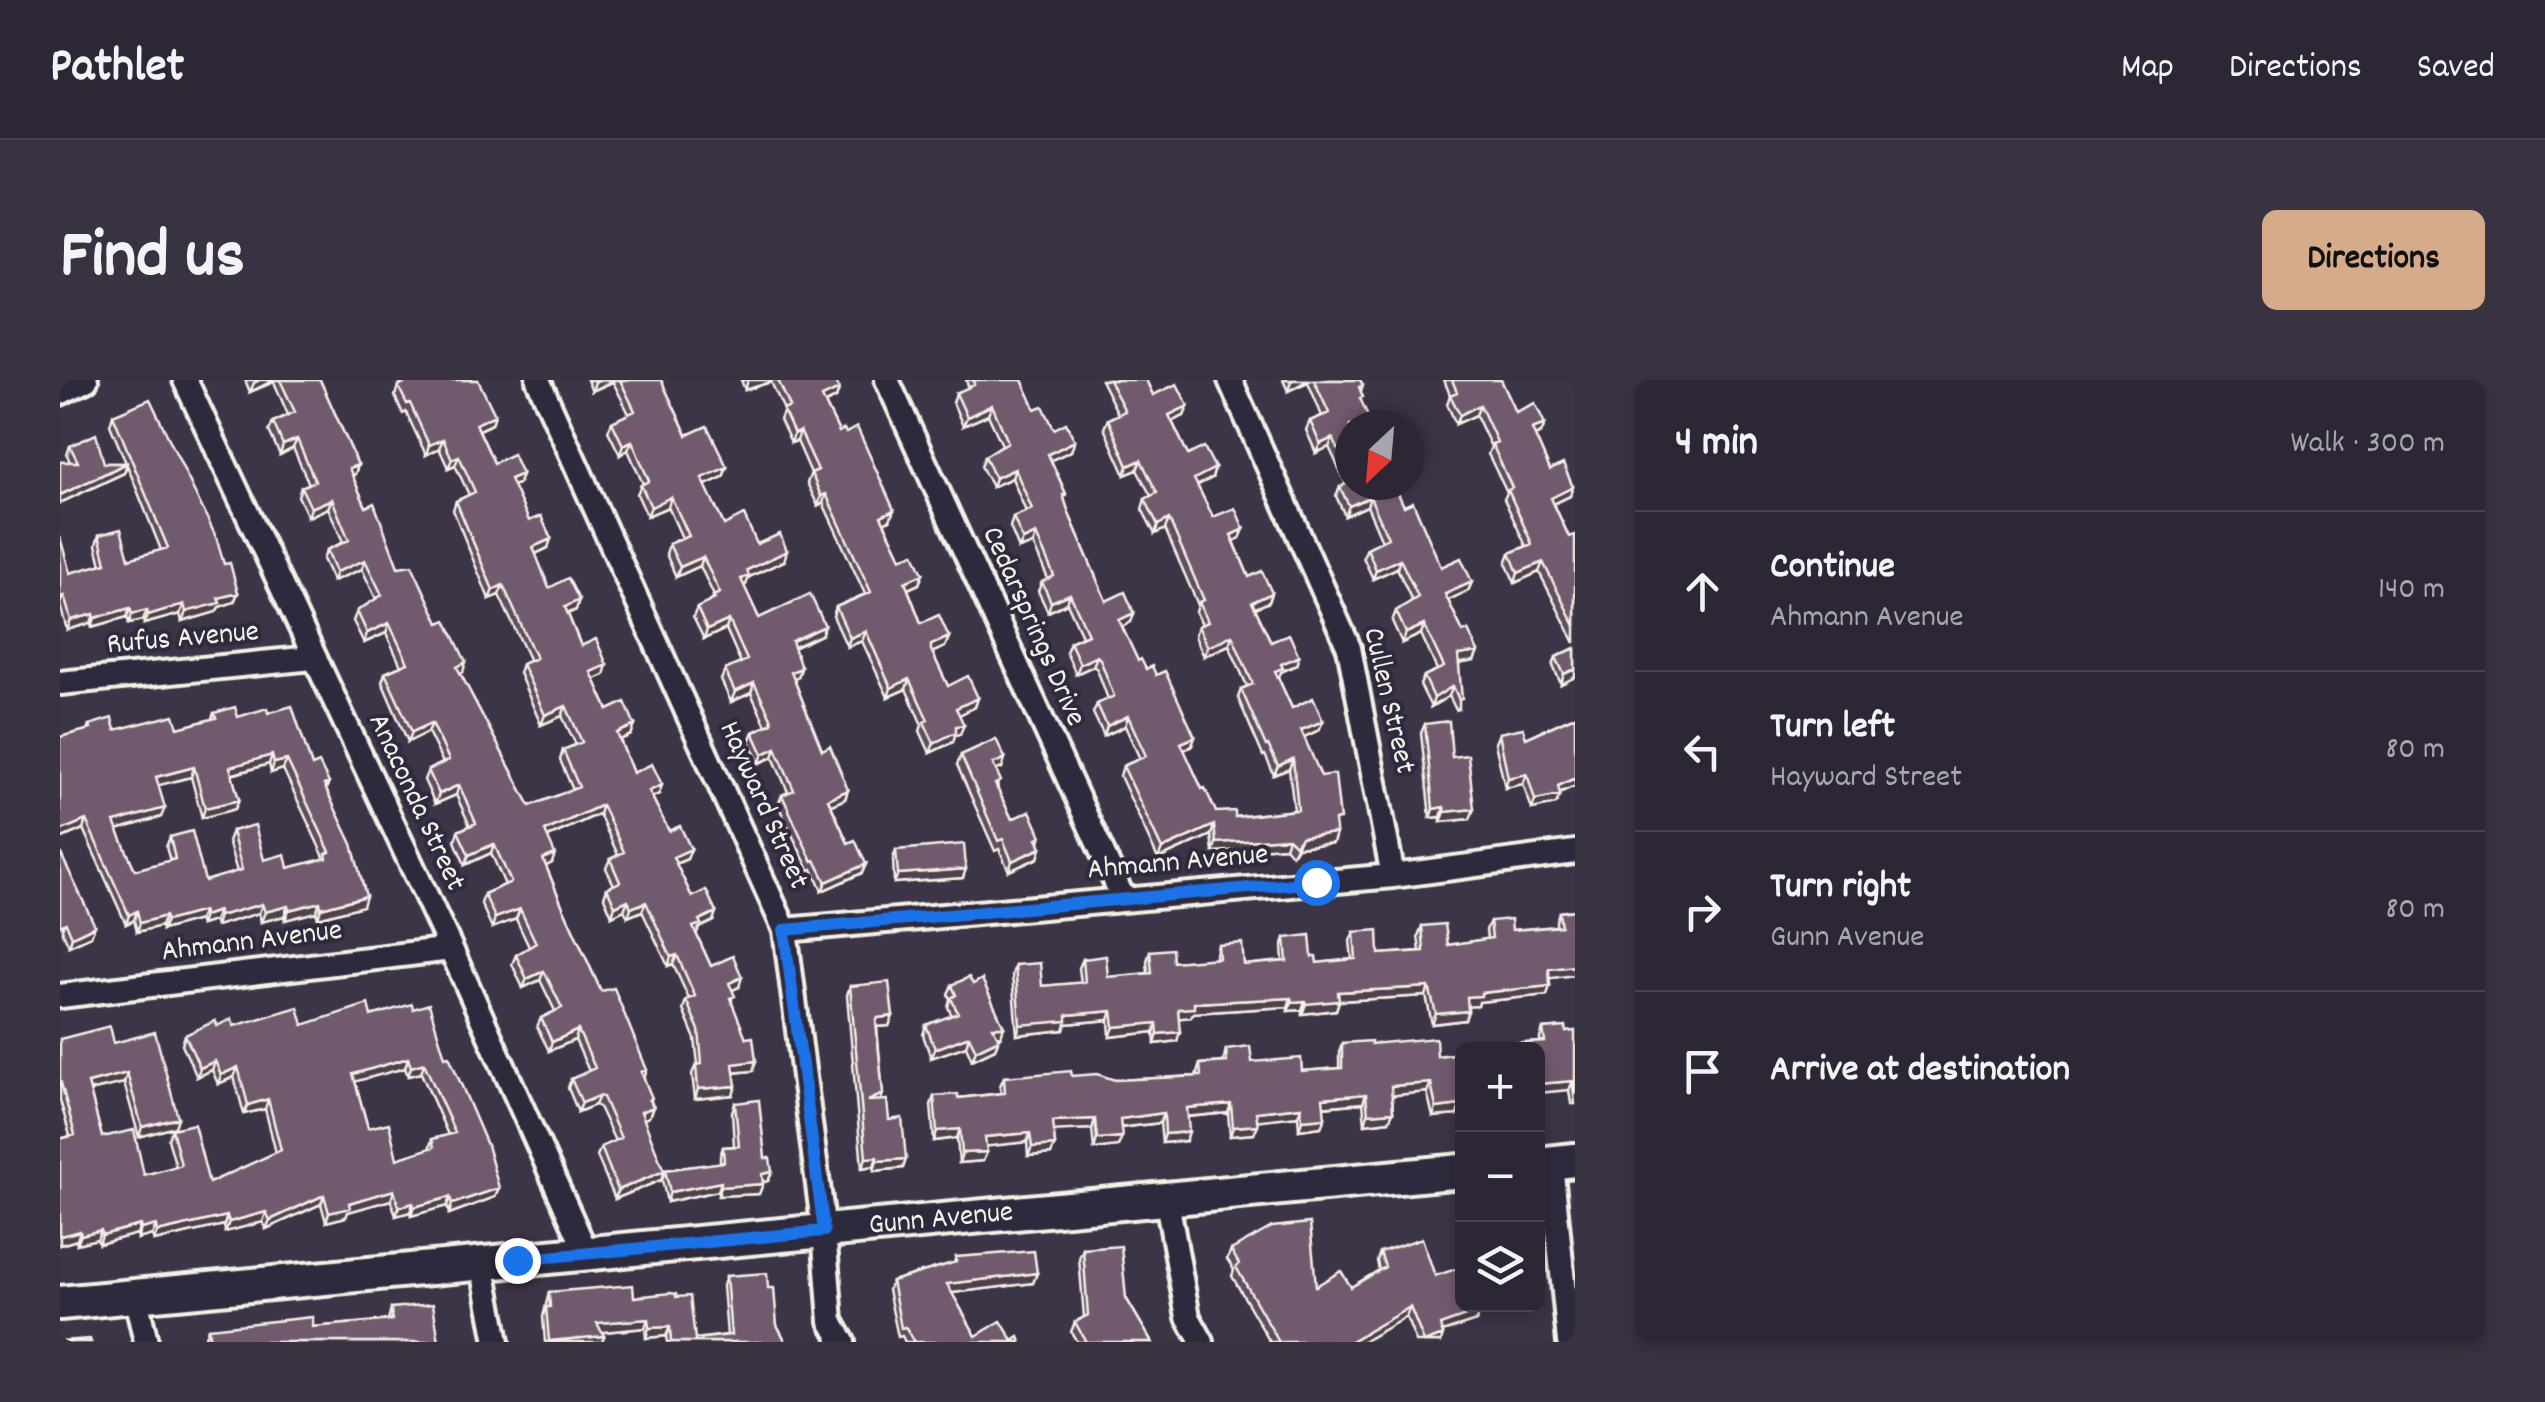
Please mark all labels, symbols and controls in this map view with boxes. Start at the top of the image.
text: Pathlet [50,35,184,104]
text: Map [2121,44,2174,94]
text: Directions [2229,44,2362,94]
text: Saved [2417,44,2495,94]
text: Find us [60,210,245,310]
button: Directions [2262,210,2485,310]
north arrow [1335,410,1425,500]
text: 4 min [1675,415,1758,475]
text: Walk · 300 m [2291,422,2445,468]
street label: Cedarsprings Drive [969,520,1095,734]
text: Continue [1770,541,1895,596]
icon: ahead [1675,564,1730,619]
text: 140 m [2378,568,2445,614]
text: Ahmann Avenue [1770,596,1964,642]
street label: Rufus Avenue [105,612,261,668]
street label: Cullen Street [1349,624,1425,778]
text: Turn left [1770,701,1895,756]
street label: Anaconda Street [355,707,475,899]
street label: Hayward Street [706,715,818,897]
icon: left [1675,724,1730,779]
text: 80 m [2385,728,2445,774]
text: Hayward Street [1770,756,1962,802]
street label: Ahmann Avenue [1086,835,1270,893]
route start [1294,860,1340,906]
text: Turn right [1770,861,1911,916]
icon: right [1675,884,1730,939]
text: 80 m [2385,888,2445,934]
street label: Ahmann Avenue [159,911,345,975]
text: Gunn Avenue [1770,916,1924,962]
map controls [1455,1042,1545,1312]
button: + [1455,1042,1545,1132]
icon: arrive [1675,1044,1730,1099]
text: Arrive at destination [1770,1044,2070,1099]
button: − [1455,1132,1545,1222]
street label: Gunn Avenue [867,1192,1015,1248]
button: layers [1455,1222,1545,1312]
route end [495,1238,541,1284]

